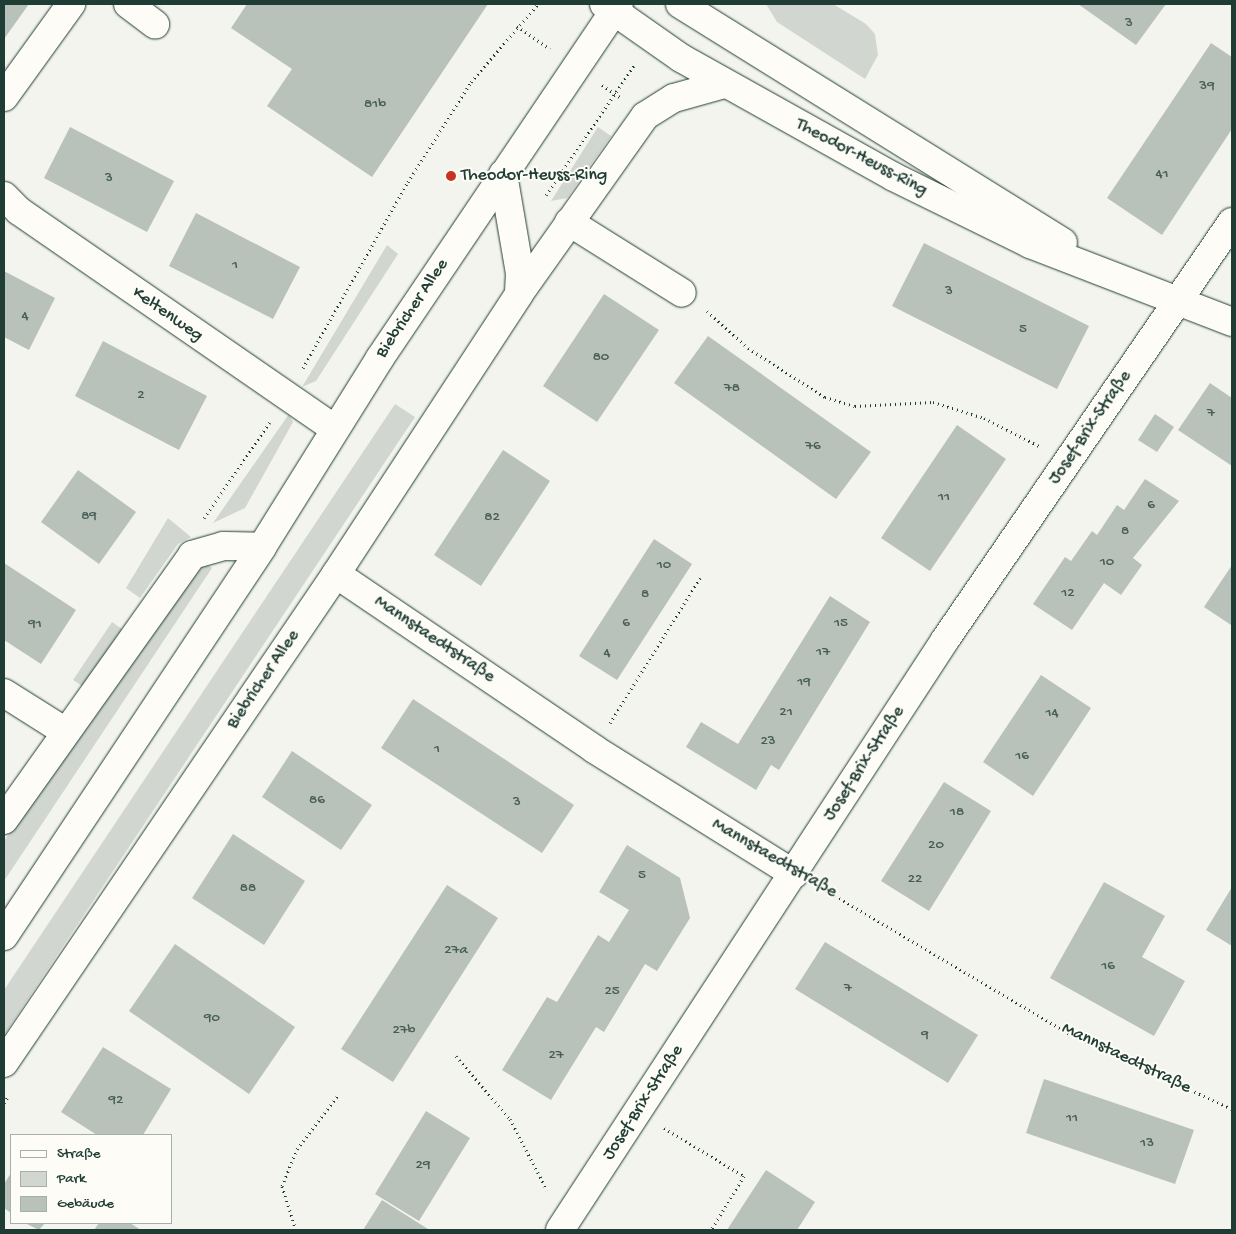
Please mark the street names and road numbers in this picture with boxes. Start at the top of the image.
street label: Theodor-Heuss-Ring [791,114,931,202]
street label: Biebricher Allee [372,255,454,363]
street label: Keltenweg [127,283,207,347]
street label: Josef-Brix-Straße [1045,367,1137,489]
street label: Mannstaedtstraße [369,592,499,688]
street label: Biebricher Allee [223,626,305,734]
street label: Josef-Brix-Straße [820,702,910,826]
street label: Mannstaedtstraße [707,814,841,904]
street label: Mannstaedtstraße [1058,1018,1194,1100]
street label: Josef-Brix-Straße [599,1041,689,1165]

